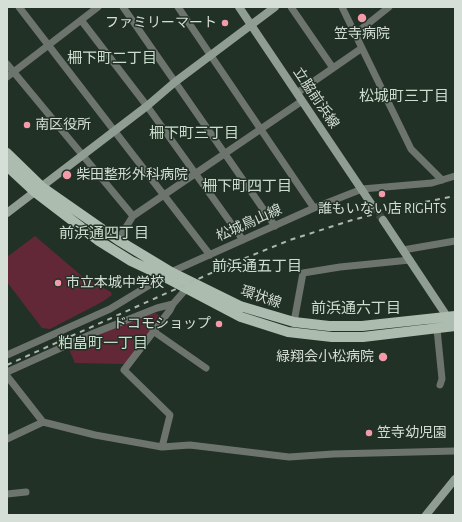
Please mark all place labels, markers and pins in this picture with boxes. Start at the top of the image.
marker: 笠寺病院 [356,12,368,24]
place label: ファミリーマート [105,15,217,31]
marker: ファミリーマート [220,18,230,28]
place label: 笠寺病院 [334,26,390,42]
place label: 南区役所 [35,117,91,133]
marker: 南区役所 [22,120,32,130]
place label: 柴田整形外科病院 [76,167,188,183]
marker: 柴田整形外科病院 [61,169,73,181]
marker: 誰もいない店 RIGHTS [377,189,387,199]
place label: 誰もいない店 RIGHTS [318,201,446,217]
place label: 市立本城中学校 [66,275,164,291]
marker: 市立本城中学校 [53,278,63,288]
place label: ドコモショップ [113,316,211,332]
marker: ドコモショップ [214,319,224,329]
place label: 緑翔会小松病院 [276,349,374,365]
marker: 緑翔会小松病院 [377,351,389,363]
place label: 笠寺幼児園 [377,425,447,441]
marker: 笠寺幼児園 [364,428,374,438]

